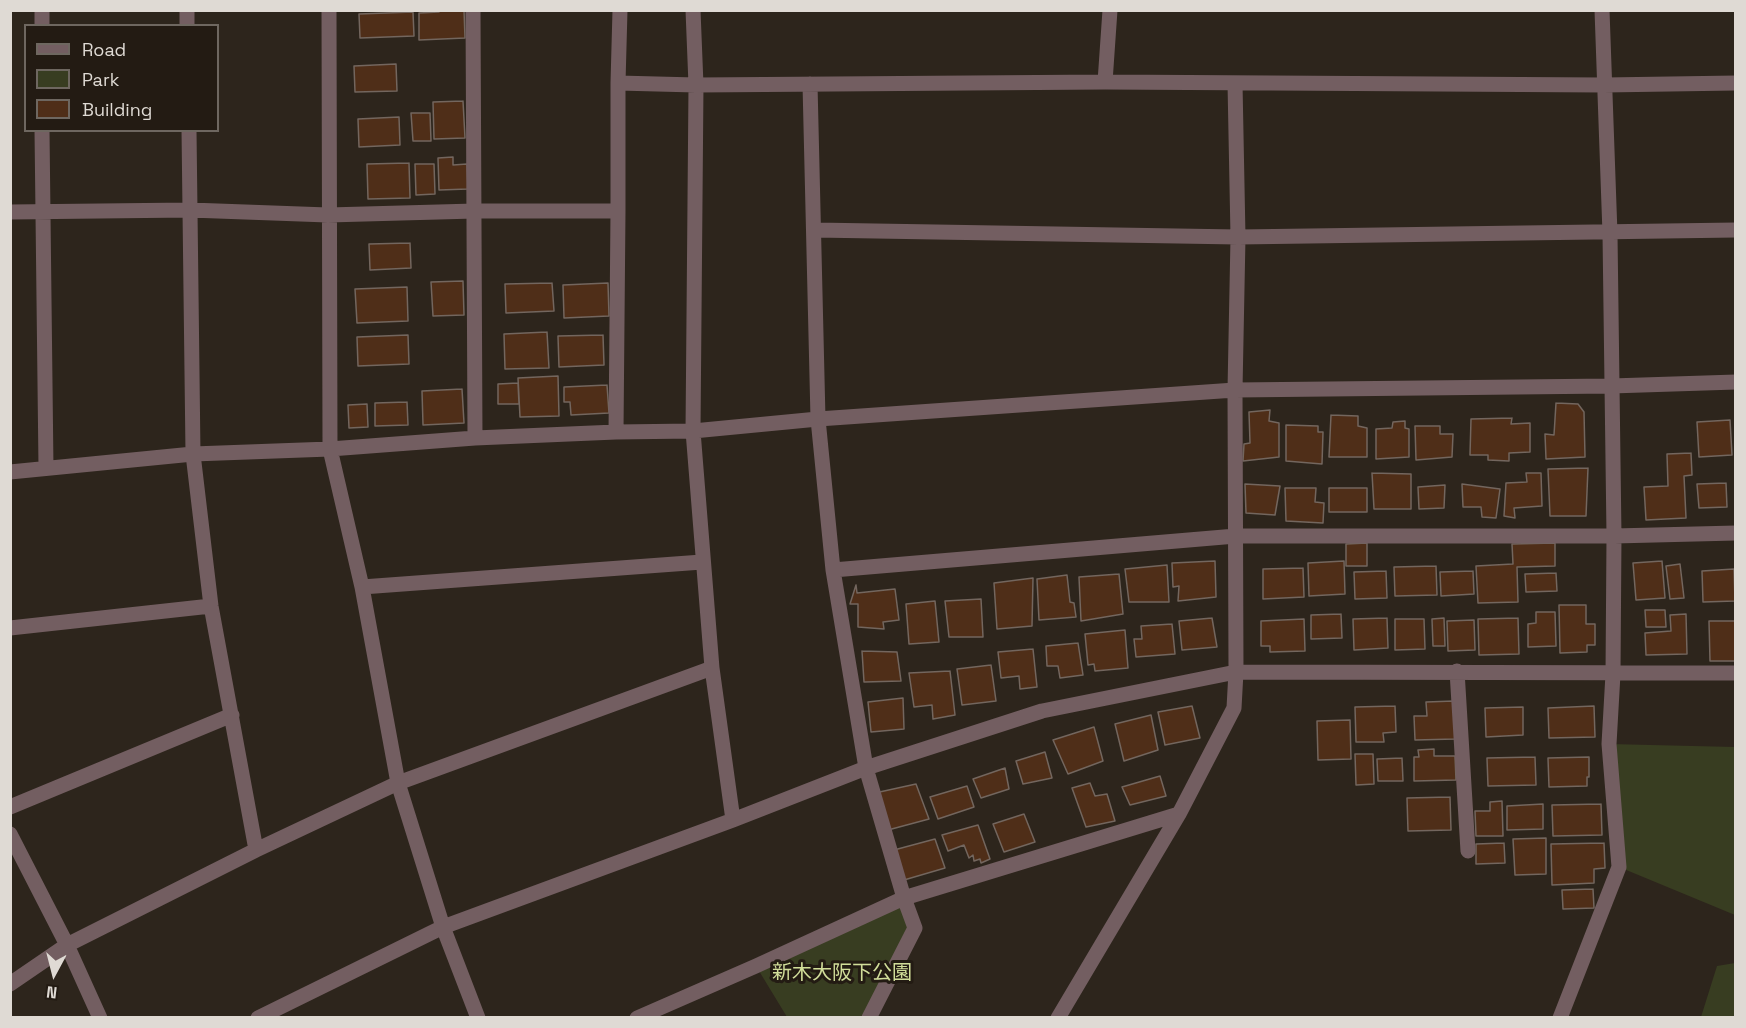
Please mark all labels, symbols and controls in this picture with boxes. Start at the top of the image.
legend [24,24,219,132]
text: Road [82,38,126,61]
text: Park [82,68,119,91]
text: Building [82,98,152,121]
north arrow [24,944,84,1004]
park label: 新木大阪下公園 [772,962,912,986]
text: N [45,981,58,1003]

